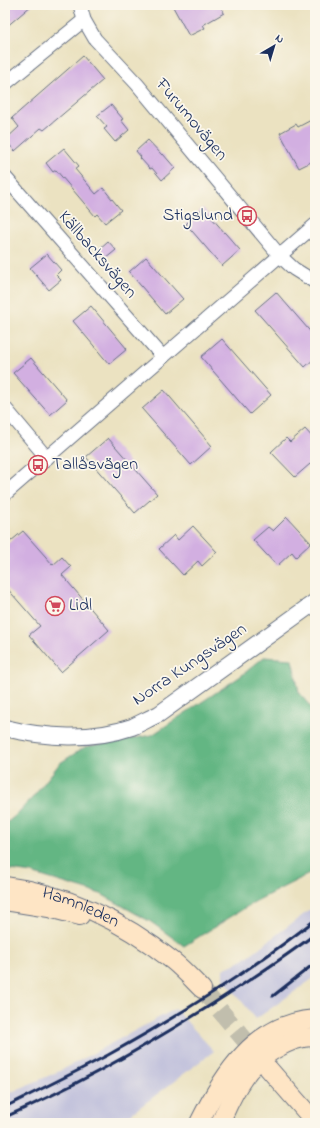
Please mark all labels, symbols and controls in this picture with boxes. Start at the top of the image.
north arrow [254,26,294,66]
text: N [272,30,287,48]
street label: Furumovägen [147,72,233,168]
place label: Stigslund [163,203,233,230]
street label: Källbacksvägen [51,205,143,305]
bus stop icon: Stigslund [236,205,258,227]
place label: Tallåsvägen [52,452,138,479]
bus stop icon: Tallåsvägen [27,454,49,476]
place label: Lidl [69,593,92,619]
supermarket icon: Lidl [44,595,66,617]
street label: Norra Kungsvägen [128,617,253,714]
street label: Hamnleden [39,881,124,935]

